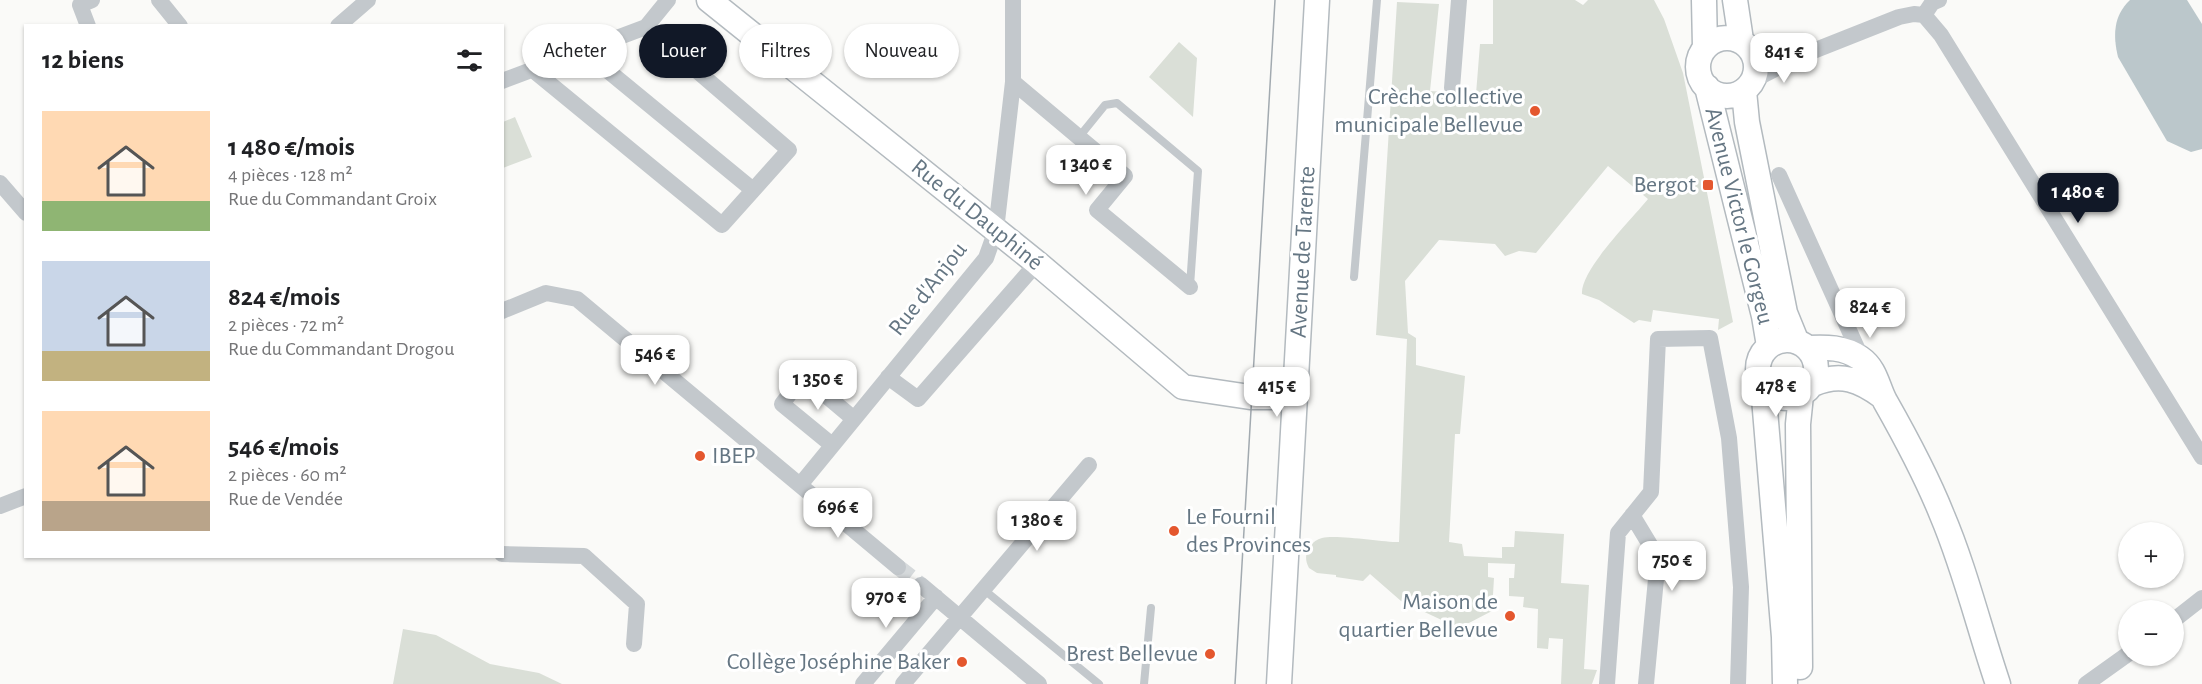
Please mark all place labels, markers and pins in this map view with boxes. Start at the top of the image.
pin: 841 € [1742,33,1826,84]
place label: Crèche collective municipale Bellevue [1334,85,1523,137]
marker: Crèche collective municipale Bellevue [1528,104,1542,118]
pin: 1 340 € [1031,145,1141,196]
place label: Bergot [1633,173,1696,197]
pin: 1 480 € [2023,173,2133,224]
marker: Bergot [1701,178,1715,192]
pin: 824 € [1828,288,1912,339]
pin: 546 € [613,335,697,386]
pin: 1 350 € [763,360,873,411]
pin: 415 € [1235,367,1319,418]
pin: 478 € [1734,367,1818,418]
place label: IBEP [712,444,755,468]
marker: IBEP [693,449,707,463]
pin: 696 € [796,488,880,539]
pin: 1 380 € [982,501,1092,552]
place label: Le Fournil des Provinces [1186,505,1311,557]
marker: Le Fournil des Provinces [1167,524,1181,538]
pin: 750 € [1630,541,1714,592]
pin: 970 € [844,578,928,629]
place label: Maison de quartier Bellevue [1339,590,1498,642]
marker: Maison de quartier Bellevue [1503,609,1517,623]
place label: Brest Bellevue [1066,642,1198,666]
marker: Brest Bellevue [1203,647,1217,661]
place label: Collège Joséphine Baker [727,650,950,674]
marker: Collège Joséphine Baker [955,655,969,669]

